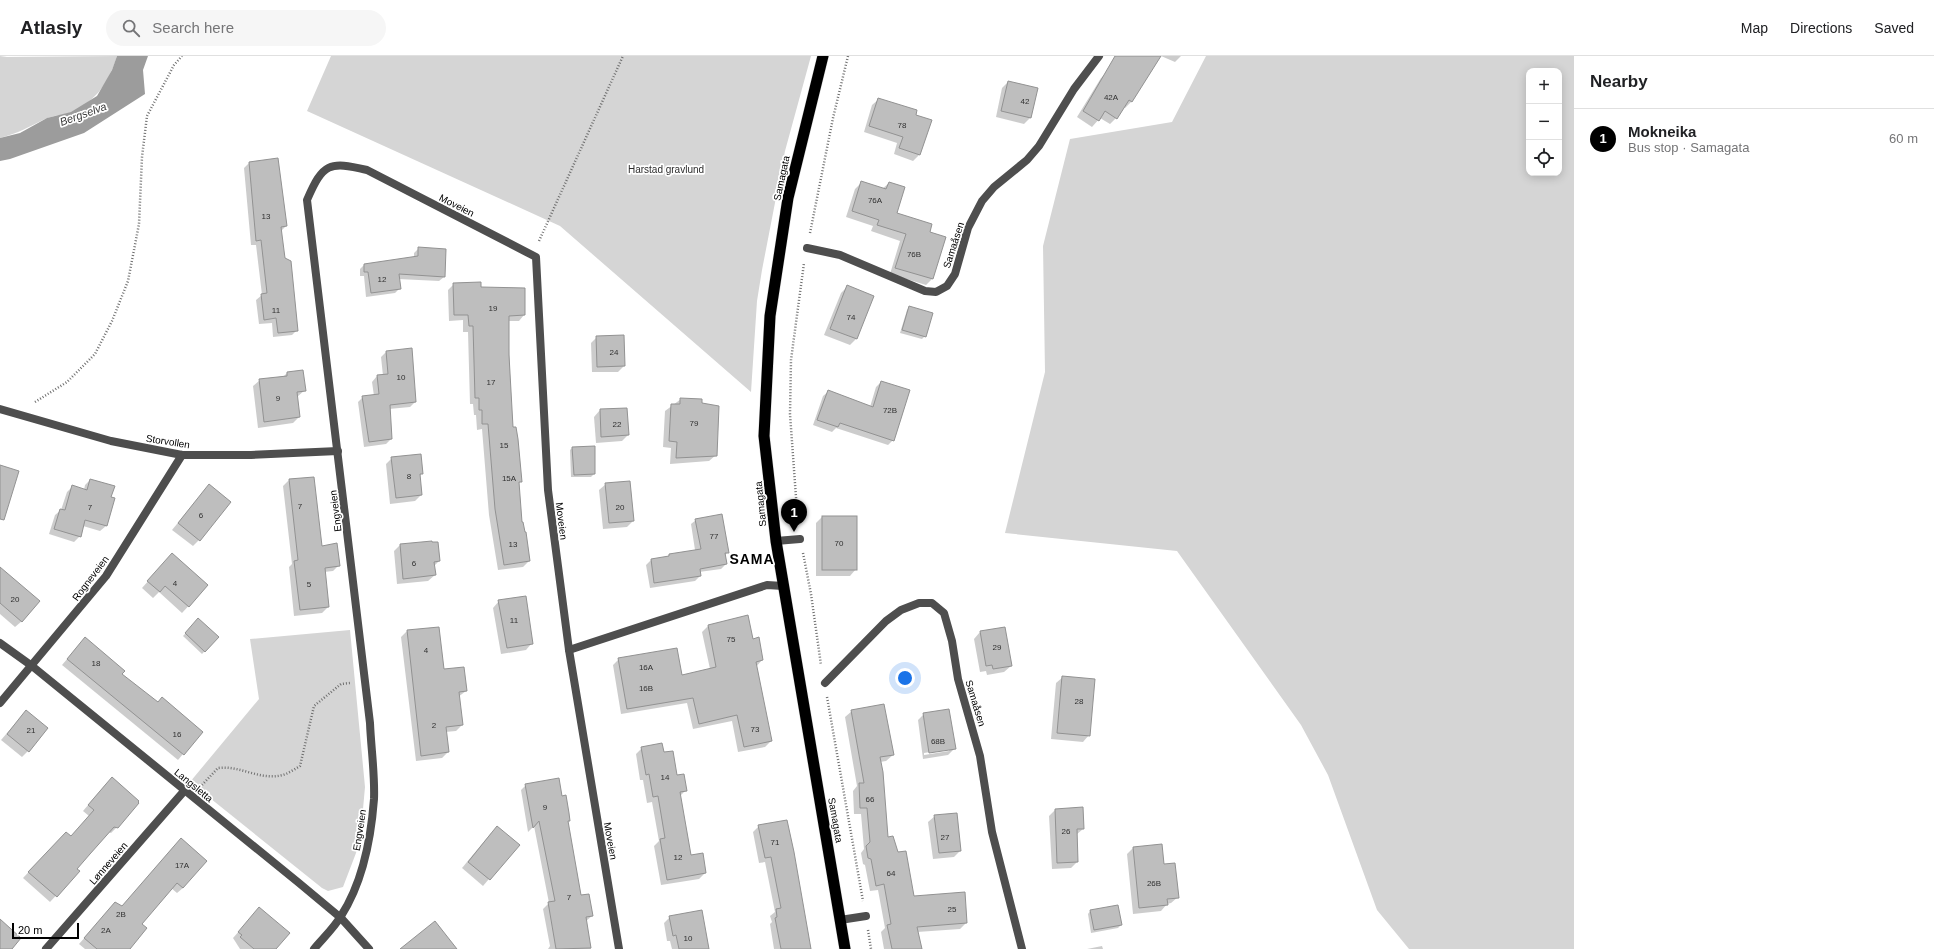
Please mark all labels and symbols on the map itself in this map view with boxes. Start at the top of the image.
house number: 42A [1104,93,1119,102]
house number: 42 [1021,97,1030,106]
water label: Bergselva [58,100,108,128]
house number: 78 [898,121,907,130]
street label: Samagata [771,154,792,202]
park label: Harstad gravlund [628,164,704,175]
street label: Moveien [437,192,476,219]
house number: 76A [868,196,883,205]
house number: 13 [262,212,271,221]
street label: Samaåsen [941,221,966,270]
house number: 76B [907,250,921,259]
house number: 12 [378,275,387,284]
house number: 19 [489,304,498,313]
house number: 11 [272,306,281,315]
house number: 74 [847,313,856,322]
house number: 24 [610,348,619,357]
house number: 10 [397,373,406,382]
house number: 17 [487,378,496,387]
house number: 9 [276,394,281,403]
house number: 72B [883,406,897,415]
house number: 79 [690,419,699,428]
house number: 22 [613,420,622,429]
street label: Storvollen [145,433,191,450]
house number: 15 [500,441,509,450]
house number: 8 [407,472,412,481]
house number: 15A [502,474,517,483]
street label: Samagata [753,480,768,527]
street label: Engveien [327,490,343,532]
pin: 1 [781,499,807,532]
house number: 7 [298,502,303,511]
street label: Moveien [554,502,569,540]
house number: 7 [88,503,93,512]
house number: 20 [616,503,625,512]
house number: 6 [199,511,204,520]
house number: 77 [710,532,719,541]
house number: 70 [835,539,844,548]
house number: 13 [509,540,518,549]
district label: SAMA [729,551,775,567]
street label: Rogneveien [70,554,111,603]
house number: 6 [412,559,417,568]
house number: 4 [173,579,178,588]
house number: 5 [307,580,312,589]
house number: 20 [11,595,20,604]
house number: 11 [510,616,519,625]
house number: 75 [727,635,736,644]
house number: 29 [993,643,1002,652]
house number: 4 [424,646,429,655]
house number: 18 [92,659,101,668]
house number: 16A [639,663,654,672]
your location [895,668,915,688]
street label: Samaåsen [963,679,988,728]
house number: 16B [639,684,653,693]
house number: 28 [1075,697,1084,706]
house number: 2 [432,721,437,730]
house number: 73 [751,725,760,734]
house number: 21 [27,726,36,735]
house number: 16 [173,730,182,739]
house number: 68B [931,737,945,746]
street label: Langsletta [172,767,215,804]
house number: 14 [661,773,670,782]
house number: 66 [866,795,875,804]
street label: Samagata [826,797,845,844]
house number: 9 [543,803,548,812]
street label: Engveien [351,809,368,852]
street label: Moveien [602,822,619,861]
house number: 26 [1062,827,1071,836]
house number: 27 [941,833,950,842]
house number: 71 [771,838,780,847]
street label: Lønneveien [87,840,130,887]
house number: 12 [674,853,683,862]
house number: 17A [175,861,190,870]
house number: 64 [887,869,896,878]
house number: 26B [1147,879,1161,888]
house number: 7 [567,893,572,902]
house number: 25 [948,905,957,914]
house number: 2B [116,910,126,919]
scale bar [12,921,79,940]
house number: 2A [101,926,112,935]
house number: 10 [684,934,693,943]

